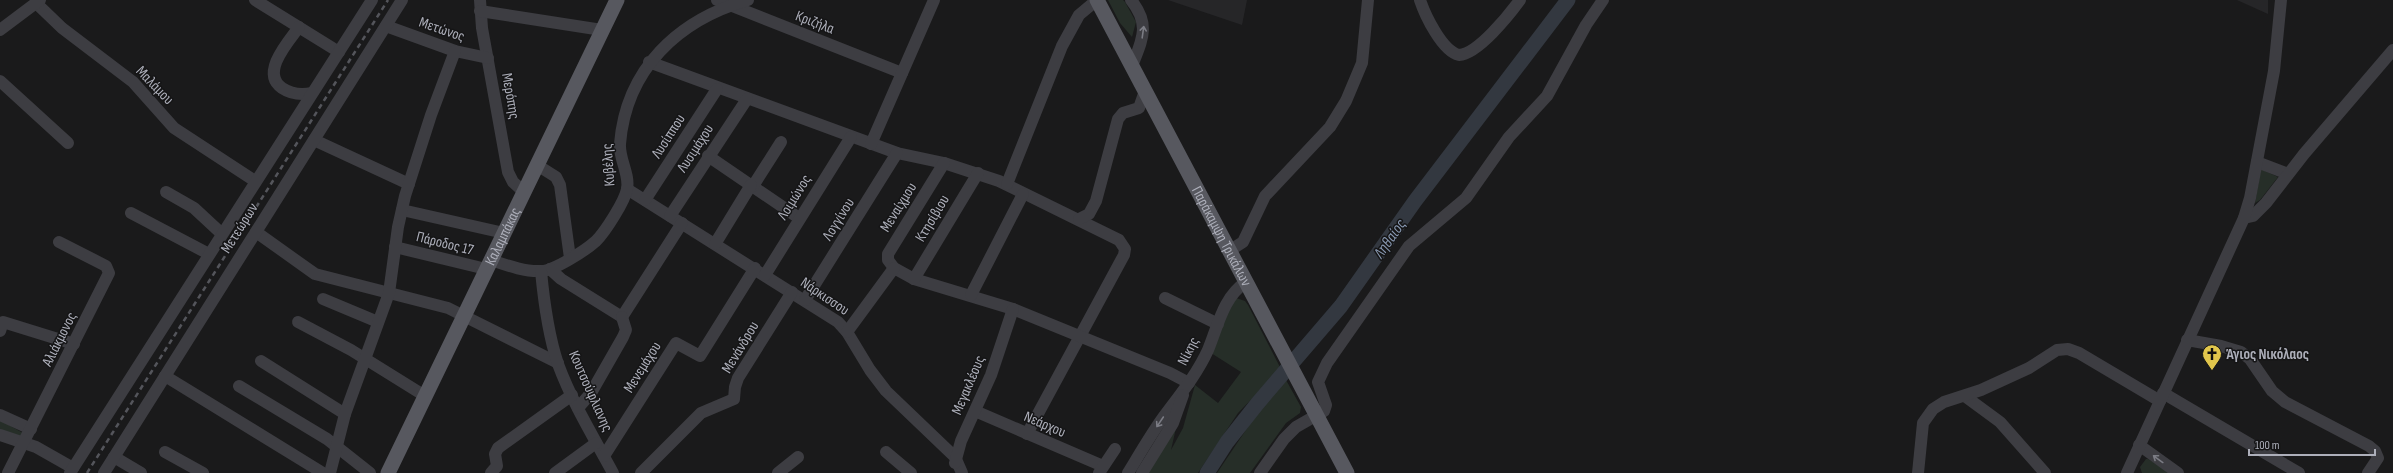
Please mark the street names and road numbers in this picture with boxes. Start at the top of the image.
street label: Κριζήλα [793,6,838,39]
street label: Μετώνος [416,13,467,46]
street label: Μαλάμου [132,62,178,109]
street label: Μερόπης [497,72,524,121]
street label: Λυσίππου [647,111,690,163]
street label: Λυσιμάχου [672,121,718,177]
street label: Κυβέλης [598,143,619,187]
street label: Λοιμώνος [773,171,816,224]
street label: Μεναίχμου [876,179,921,236]
street label: Παράκαμψη Τρικάλων [1187,183,1256,290]
street label: Κτησίβιου [911,191,954,245]
street label: Λογγίνου [818,195,859,245]
street label: Μετεώρων [217,199,262,257]
street label: Καλαμπάκας [481,204,525,269]
street label: Πάροδος 17 [414,227,475,260]
street label: Νάρκισσου [797,273,853,320]
street label: Αλιάκμονος [37,309,81,370]
street label: Μενάνδρου [718,318,763,377]
street label: Νίκης [1173,334,1204,369]
street label: Μενεμάχου [619,338,666,396]
street label: Κουτσούφλιανης [564,348,617,435]
street label: Μεγακλέους [947,353,989,418]
street label: Νεάρχου [1021,407,1069,442]

